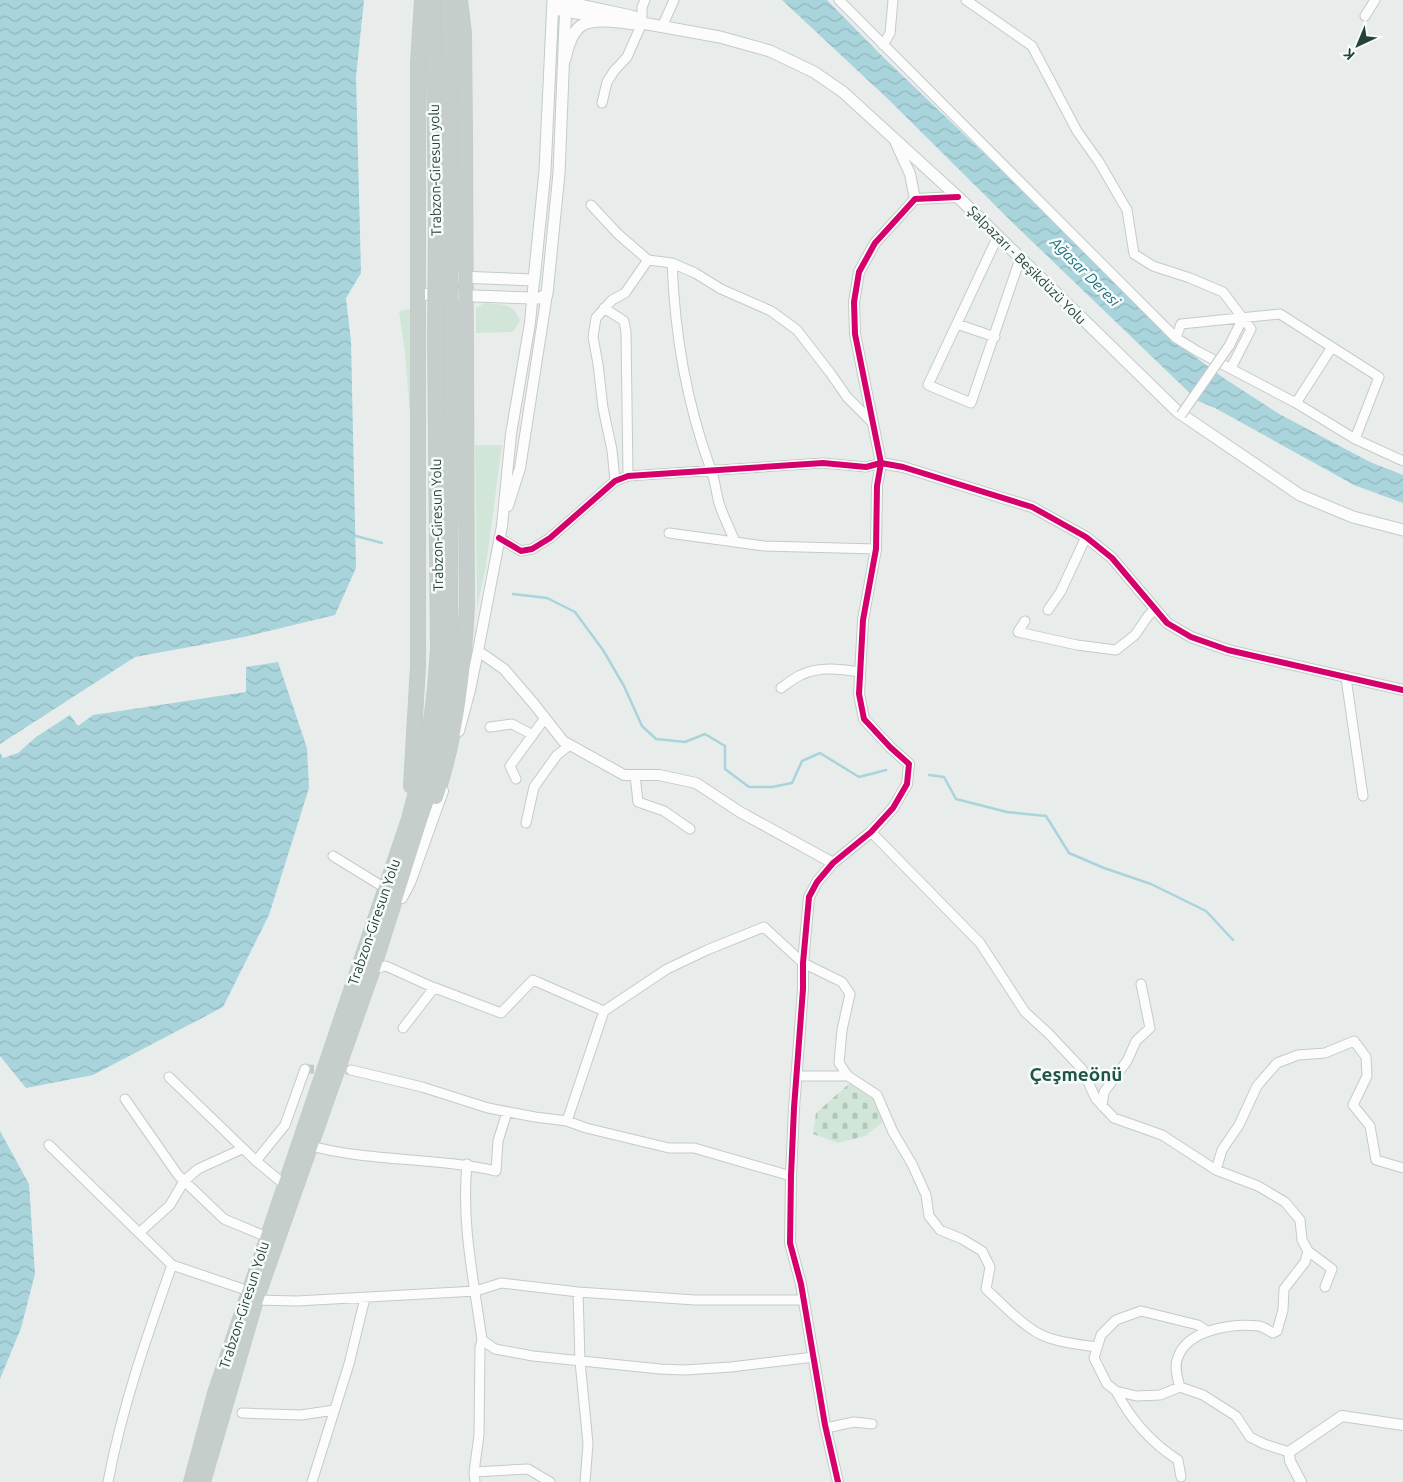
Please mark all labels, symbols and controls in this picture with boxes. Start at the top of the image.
north arrow [1333,20,1383,70]
text: K [1340,45,1358,63]
street label: Trabzon-Giresun yolu [426,104,444,236]
street label: Şalpazarı - Beşikdüzü Yolu [965,203,1089,327]
water label: Ağasar Deresi [1047,233,1124,311]
street label: Trabzon-Giresun Yolu [428,459,446,591]
street label: Trabzon-Giresun Yolu [345,857,403,987]
district label: Çeşmeönü [1030,1063,1122,1085]
street label: Trabzon-Giresun Yolu [216,1239,272,1371]

